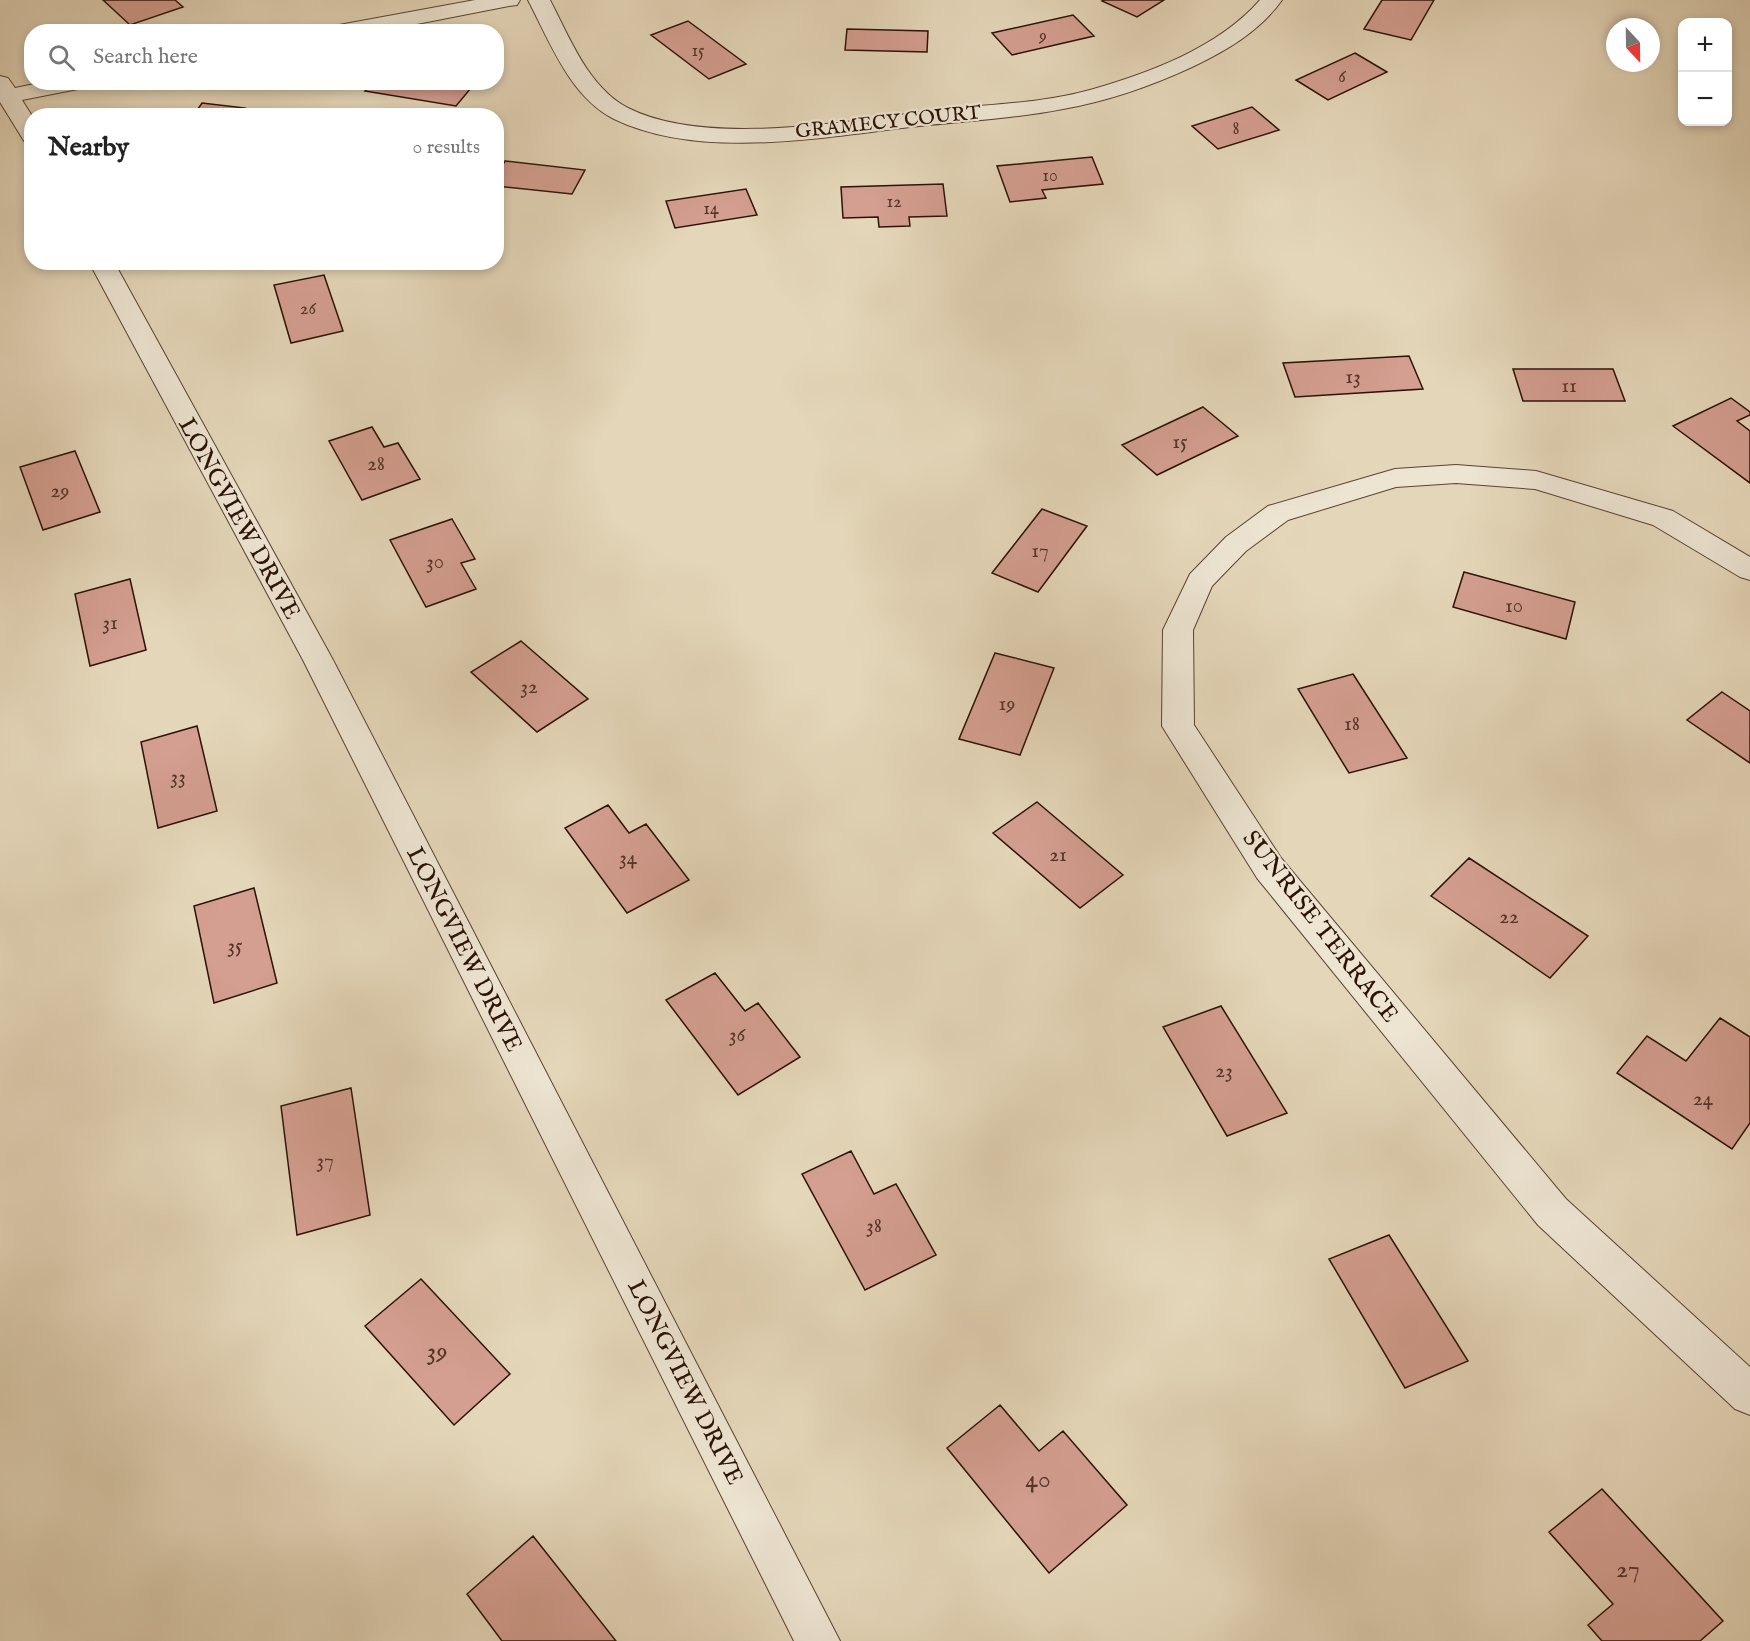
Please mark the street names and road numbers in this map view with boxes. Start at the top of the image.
street label: GRAMECY COURT [794,100,983,145]
street label: LONGVIEW DRIVE [170,412,307,625]
street label: SUNRISE TERRACE [1235,824,1405,1029]
street label: LONGVIEW DRIVE [398,842,529,1058]
street label: LONGVIEW DRIVE [619,1275,750,1491]

